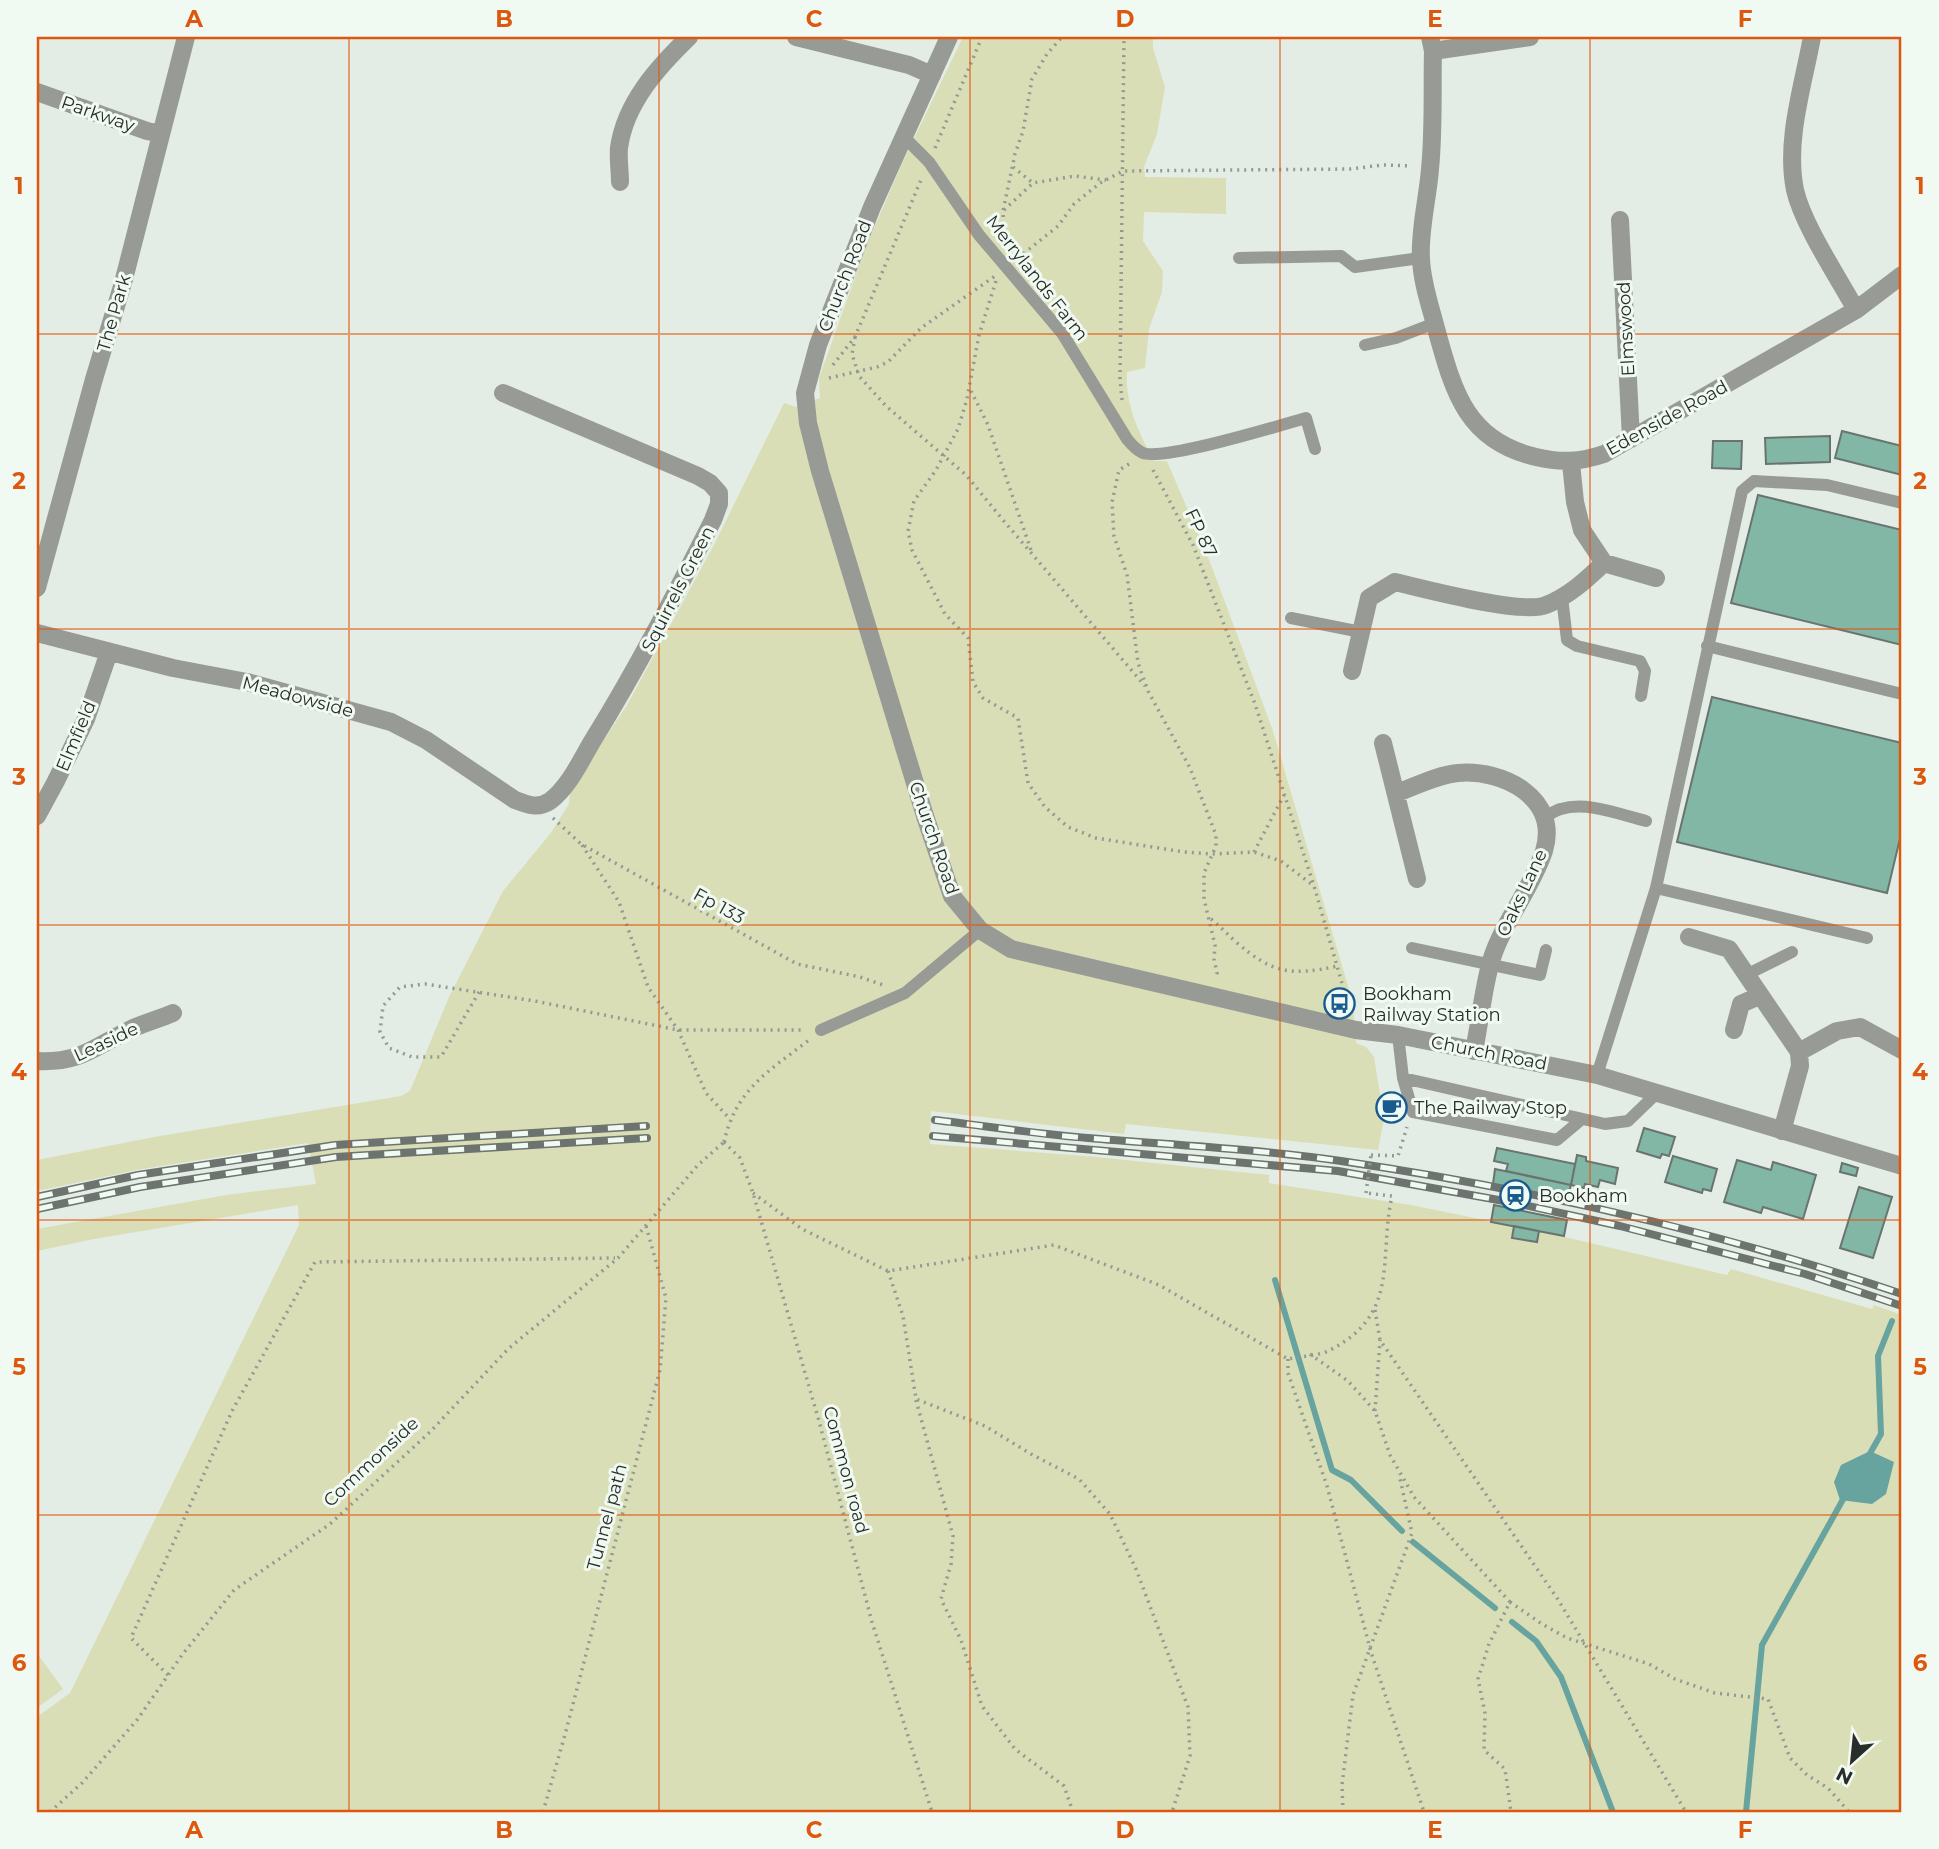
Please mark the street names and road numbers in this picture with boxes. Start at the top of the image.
street label: Parkway [58,91,138,137]
street label: Merrylands Farm [981,211,1093,345]
street label: Church Road [814,217,876,335]
street label: The Park [93,272,136,354]
street label: Elmswood [1613,281,1639,377]
street label: Edenside Road [1602,375,1732,461]
street label: FP 87 [1180,505,1222,561]
street label: Squirrels Green [637,522,719,656]
street label: Meadowside [240,672,356,722]
street label: Elmfield [51,697,101,775]
street label: Church Road [904,779,964,897]
street label: Oaks Lane [1492,846,1552,940]
street label: Fp 133 [690,883,748,929]
street label: Leaside [70,1018,142,1066]
street label: Church Road [1429,1031,1549,1075]
street label: Common road [818,1404,874,1536]
street label: Commonside [319,1412,423,1512]
street label: Tunnel path [582,1461,632,1573]

